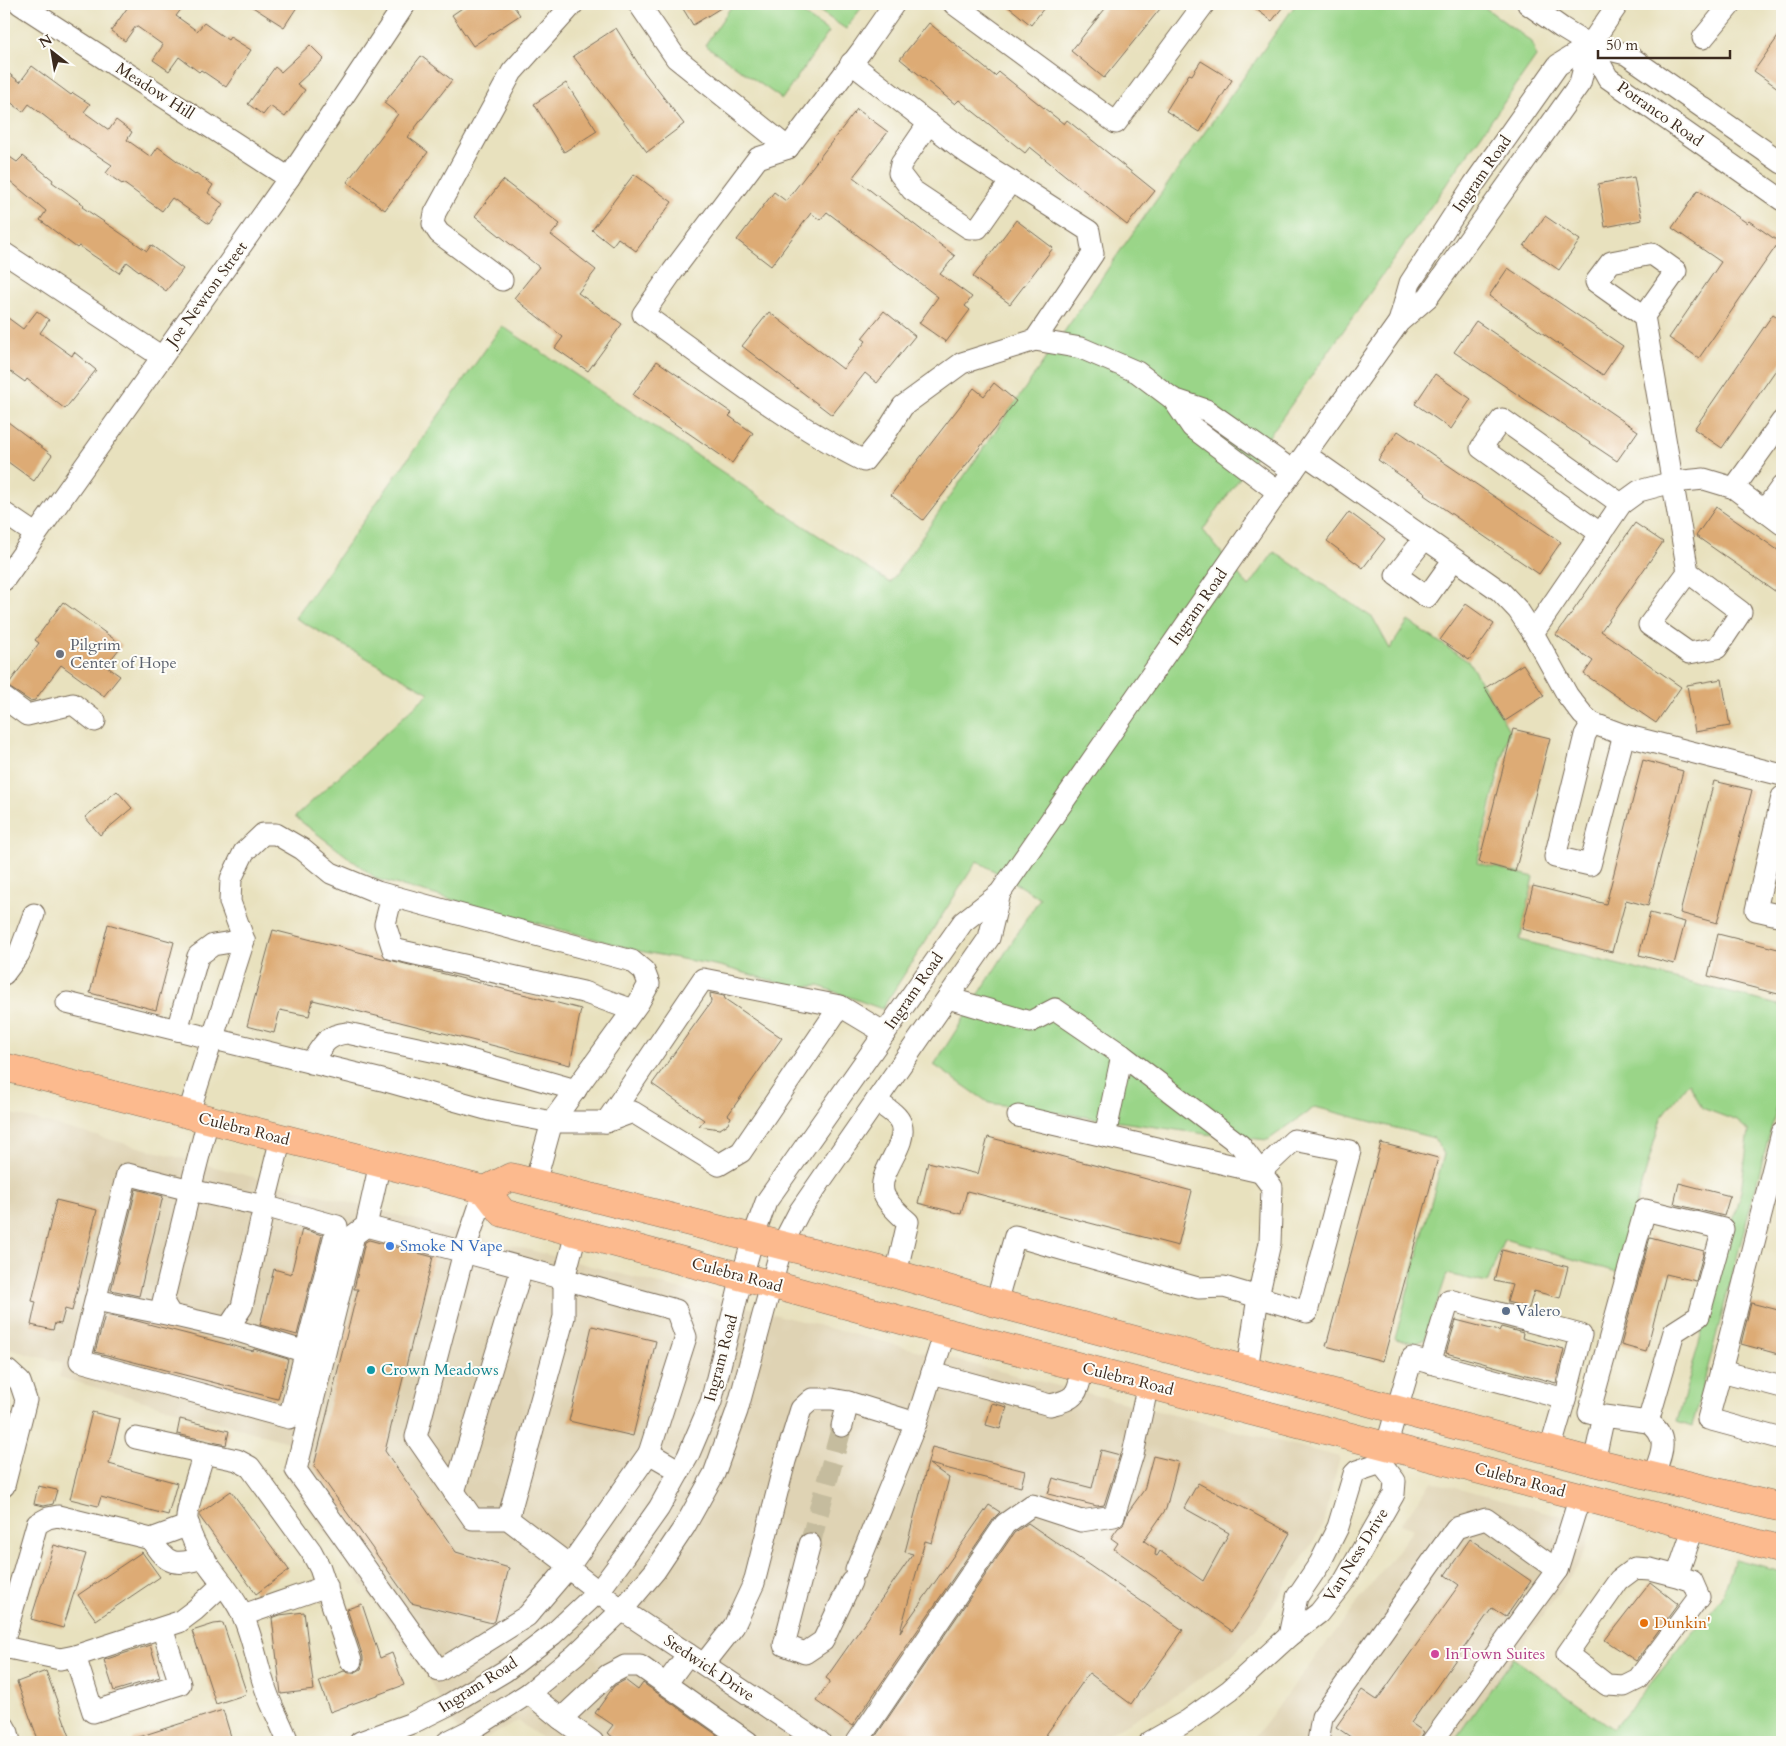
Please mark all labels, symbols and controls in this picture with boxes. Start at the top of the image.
north arrow [28,28,78,78]
scale bar [1598,28,1731,60]
text: N [35,30,56,53]
text: 50 m [1606,35,1638,55]
street label: Meadow Hill [111,57,199,125]
street label: Potranco Road [1613,76,1708,152]
street label: Ingram Road [1447,131,1517,217]
street label: Joe Newton Street [160,237,253,353]
street label: Ingram Road [1163,564,1233,650]
place label: Pilgrim Center of Hope [70,634,177,674]
marker: Pilgrim Center of Hope [54,648,66,660]
street label: Ingram Road [879,948,949,1034]
street label: Culebra Road [196,1107,292,1151]
place label: Smoke N Vape [400,1235,503,1257]
marker: Smoke N Vape [384,1240,396,1252]
street label: Culebra Road [689,1252,785,1298]
place label: Valero [1516,1300,1561,1322]
marker: Valero [1500,1305,1512,1317]
street label: Ingram Road [699,1312,743,1404]
street label: Culebra Road [1080,1357,1176,1401]
place label: Crown Meadows [381,1359,499,1381]
marker: Crown Meadows [365,1364,377,1376]
street label: Culebra Road [1472,1457,1568,1503]
street label: Van Ness Drive [1318,1504,1394,1606]
place label: Dunkin' [1654,1612,1711,1634]
marker: Dunkin' [1638,1617,1650,1629]
street label: Stedwick Drive [659,1630,759,1706]
place label: InTown Suites [1445,1643,1545,1665]
marker: InTown Suites [1429,1648,1441,1660]
street label: Ingram Road [434,1652,522,1718]

